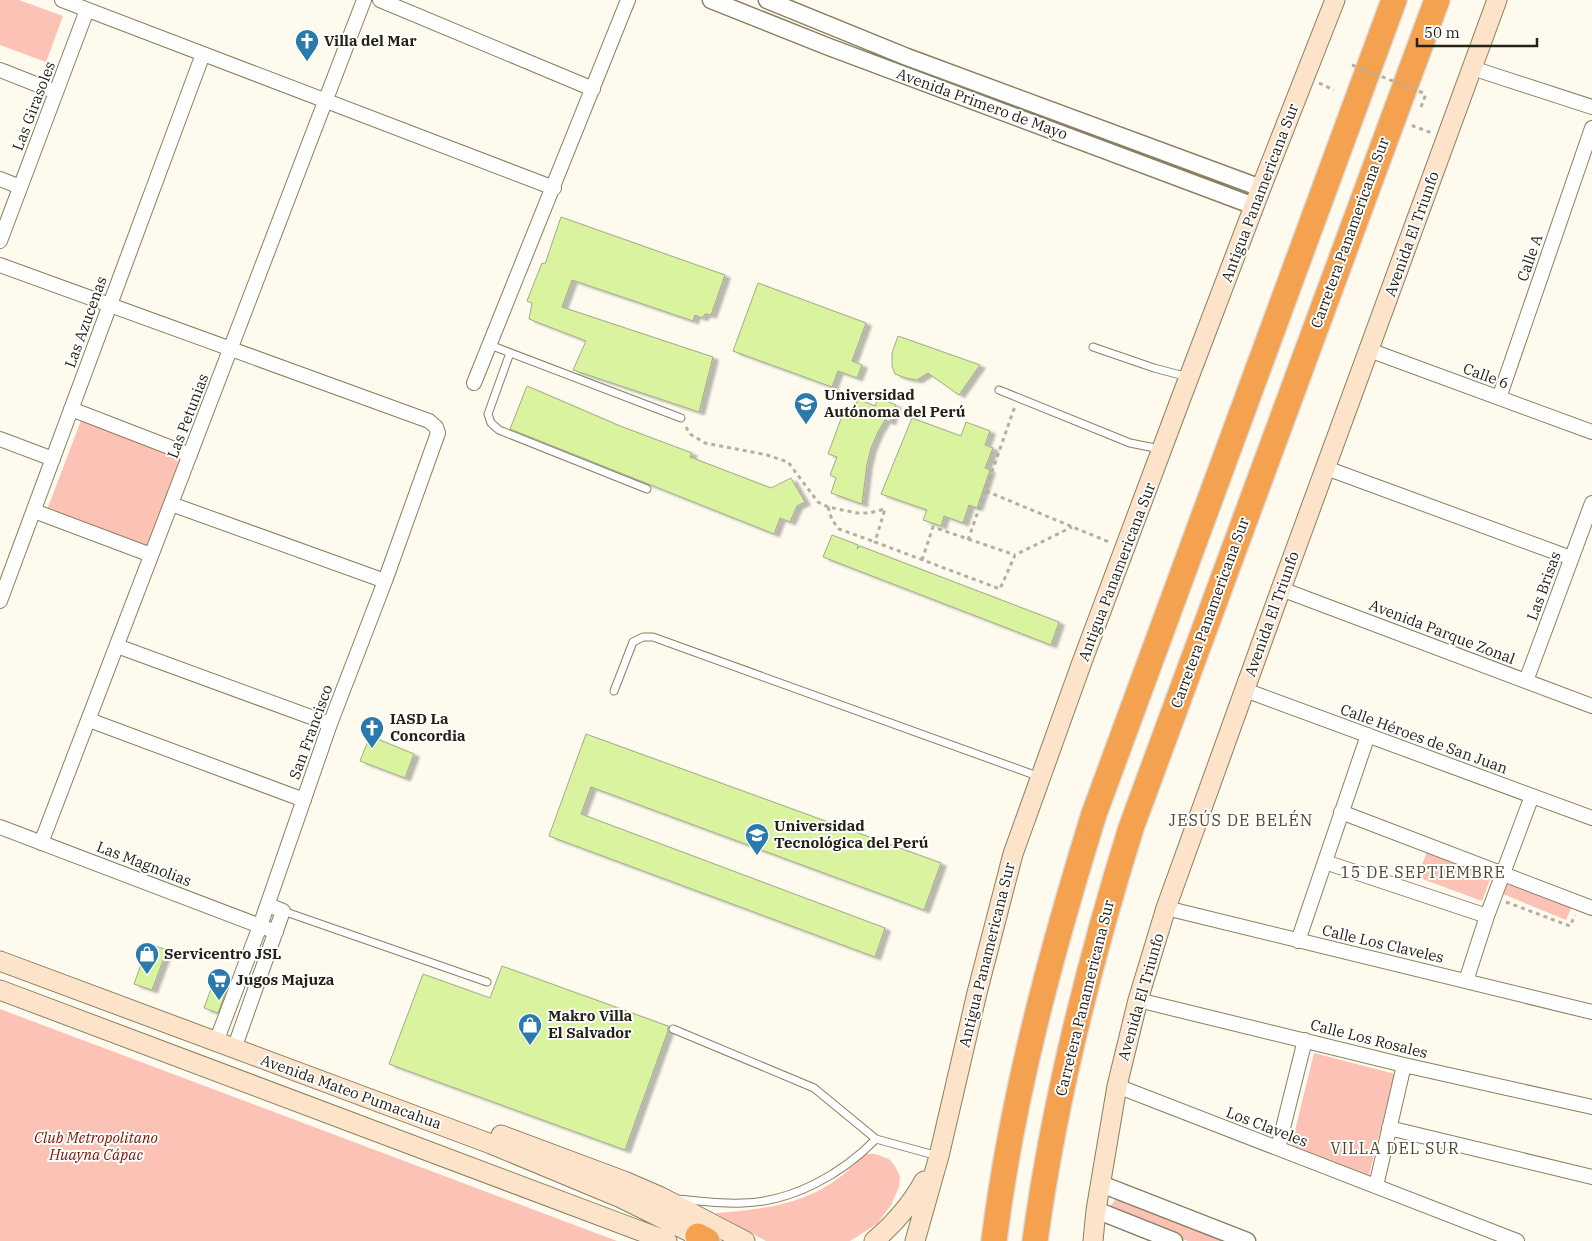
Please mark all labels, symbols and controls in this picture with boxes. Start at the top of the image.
scale bar [1417,15,1537,47]
text: 50 m [1424,23,1460,42]
church icon: Villa del Mar [294,28,320,62]
place label: Villa del Mar [324,31,417,50]
street label: Las Girasoles [8,59,59,153]
street label: Avenida Primero de Mayo [894,64,1070,143]
street label: Antigua Panamericana Sur [1217,101,1303,285]
street label: Carretera Panamericana Sur [1306,135,1393,331]
street label: Avenida El Triunfo [1380,169,1443,299]
street label: Calle A [1513,231,1547,284]
street label: Las Azucenas [60,273,111,370]
street label: Calle 6 [1461,359,1512,393]
street label: Las Petunias [163,371,212,461]
place label: Universidad Autónoma del Perú [824,385,966,421]
school or university icon: Universidad Autónoma del Perú [793,391,819,425]
street label: Antigua Panamericana Sur [1074,480,1160,664]
street label: Carretera Panamericana Sur [1166,515,1253,711]
street label: Avenida El Triunfo [1240,549,1303,679]
street label: Las Brisas [1522,549,1565,623]
street label: Avenida Parque Zonal [1366,595,1518,668]
street label: San Francisco [285,682,336,782]
street label: Calle Héroes de San Juan [1338,699,1511,778]
place label: IASD La Concordia [390,709,466,745]
church icon: IASD La Concordia [359,715,385,749]
district label: JESÚS DE BELÉN [1169,809,1313,830]
place label: Universidad Tecnológica del Perú [774,816,929,852]
school or university icon: Universidad Tecnológica del Perú [744,822,770,856]
street label: Las Magnolias [94,837,194,890]
street label: Antigua Panamericana Sur [954,860,1019,1049]
district label: 15 DE SEPTIEMBRE [1340,862,1506,882]
street label: Carretera Panamericana Sur [1051,897,1118,1098]
street label: Calle Los Claveles [1320,920,1446,967]
street label: Avenida El Triunfo [1113,931,1168,1063]
shop icon: Servicentro JSL [134,941,160,975]
place label: Servicentro JSL [164,944,281,963]
supermarket icon: Jugos Majuza [206,967,232,1001]
place label: Jugos Majuza [236,970,335,989]
place label: Makro Villa El Salvador [548,1006,633,1042]
shop icon: Makro Villa El Salvador [517,1012,543,1046]
street label: Calle Los Rosales [1309,1015,1430,1062]
street label: Avenida Mateo Pumacahua [258,1050,444,1133]
street label: Los Claveles [1224,1102,1311,1151]
park label: Club Metropolitano Huayna Cápac [34,1128,158,1164]
district label: VILLA DEL SUR [1330,1138,1460,1158]

